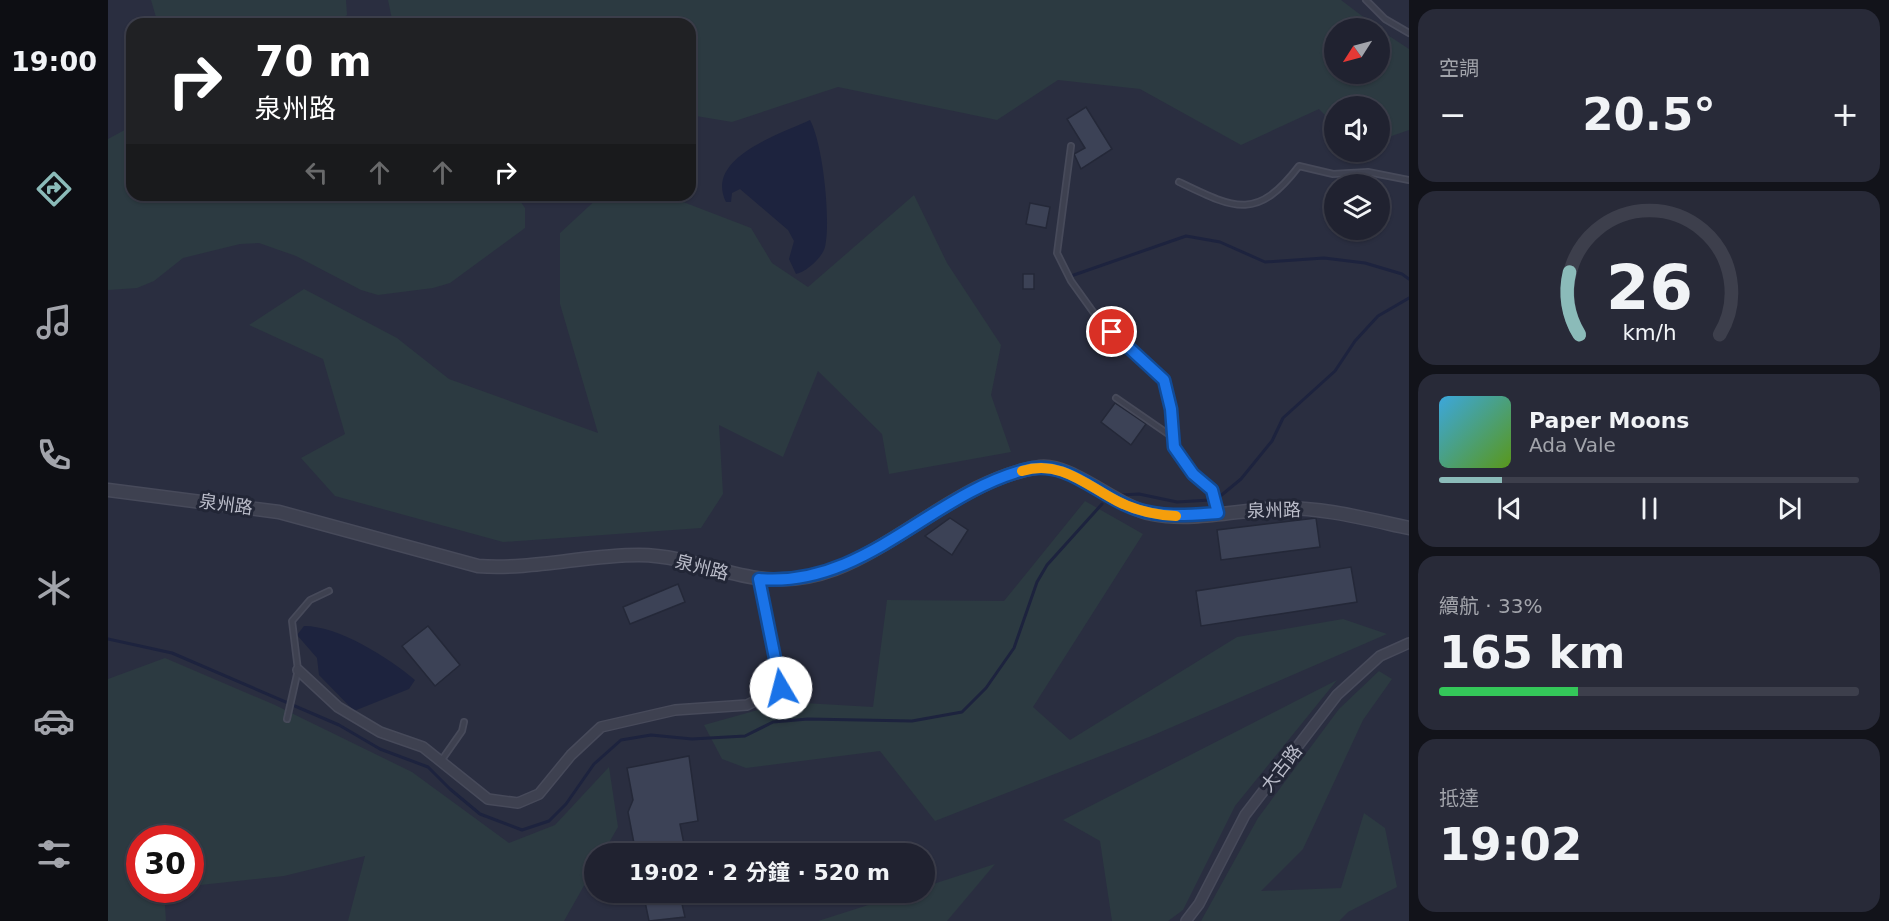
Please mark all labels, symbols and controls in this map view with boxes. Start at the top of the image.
north arrow [1324,18,1390,84]
map controls [1324,18,1390,240]
text: 70 m [255,37,372,86]
icon: right [156,42,234,120]
text: 19:00 [11,46,97,77]
text: 空調 [1439,56,1479,80]
text: 20.5° [1582,88,1716,141]
text: 泉州路 [255,93,336,124]
text: − [1439,95,1467,134]
text: + [1831,95,1859,134]
button: sound [1324,96,1390,162]
icon: left [300,156,333,189]
icon: ahead [363,156,396,189]
icon: ahead [426,156,459,189]
icon: right [489,156,522,189]
icon: directions [33,168,75,210]
button: layers [1324,174,1390,240]
text: 26 [1606,251,1692,324]
icon: music [33,301,75,343]
pin [1086,306,1137,357]
icon: arrive [1095,315,1128,348]
text: km/h [1622,321,1676,346]
text: Paper Moons [1529,408,1689,433]
text: Ada Vale [1529,433,1616,457]
icon: phone [33,434,75,476]
street label: 泉州路 [198,490,254,518]
icon: previous [1493,492,1526,525]
icon: pause [1633,492,1666,525]
icon: next [1773,492,1806,525]
street label: 泉州路 [1247,499,1301,521]
street label: 泉州路 [673,550,731,584]
icon: climate [33,567,75,609]
text: 續航 · 33% [1439,594,1543,618]
text: 165 km [1439,626,1625,679]
position arrow [749,656,813,720]
icon: car [33,700,75,742]
street label: 大古路 [1256,740,1306,796]
text: 抵達 [1439,786,1479,810]
text: 19:02 [1439,818,1582,871]
speed limit sign: 30 [126,825,204,903]
icon: filters [33,833,75,875]
text: 19:02 · 2 分鐘 · 520 m [629,860,890,885]

